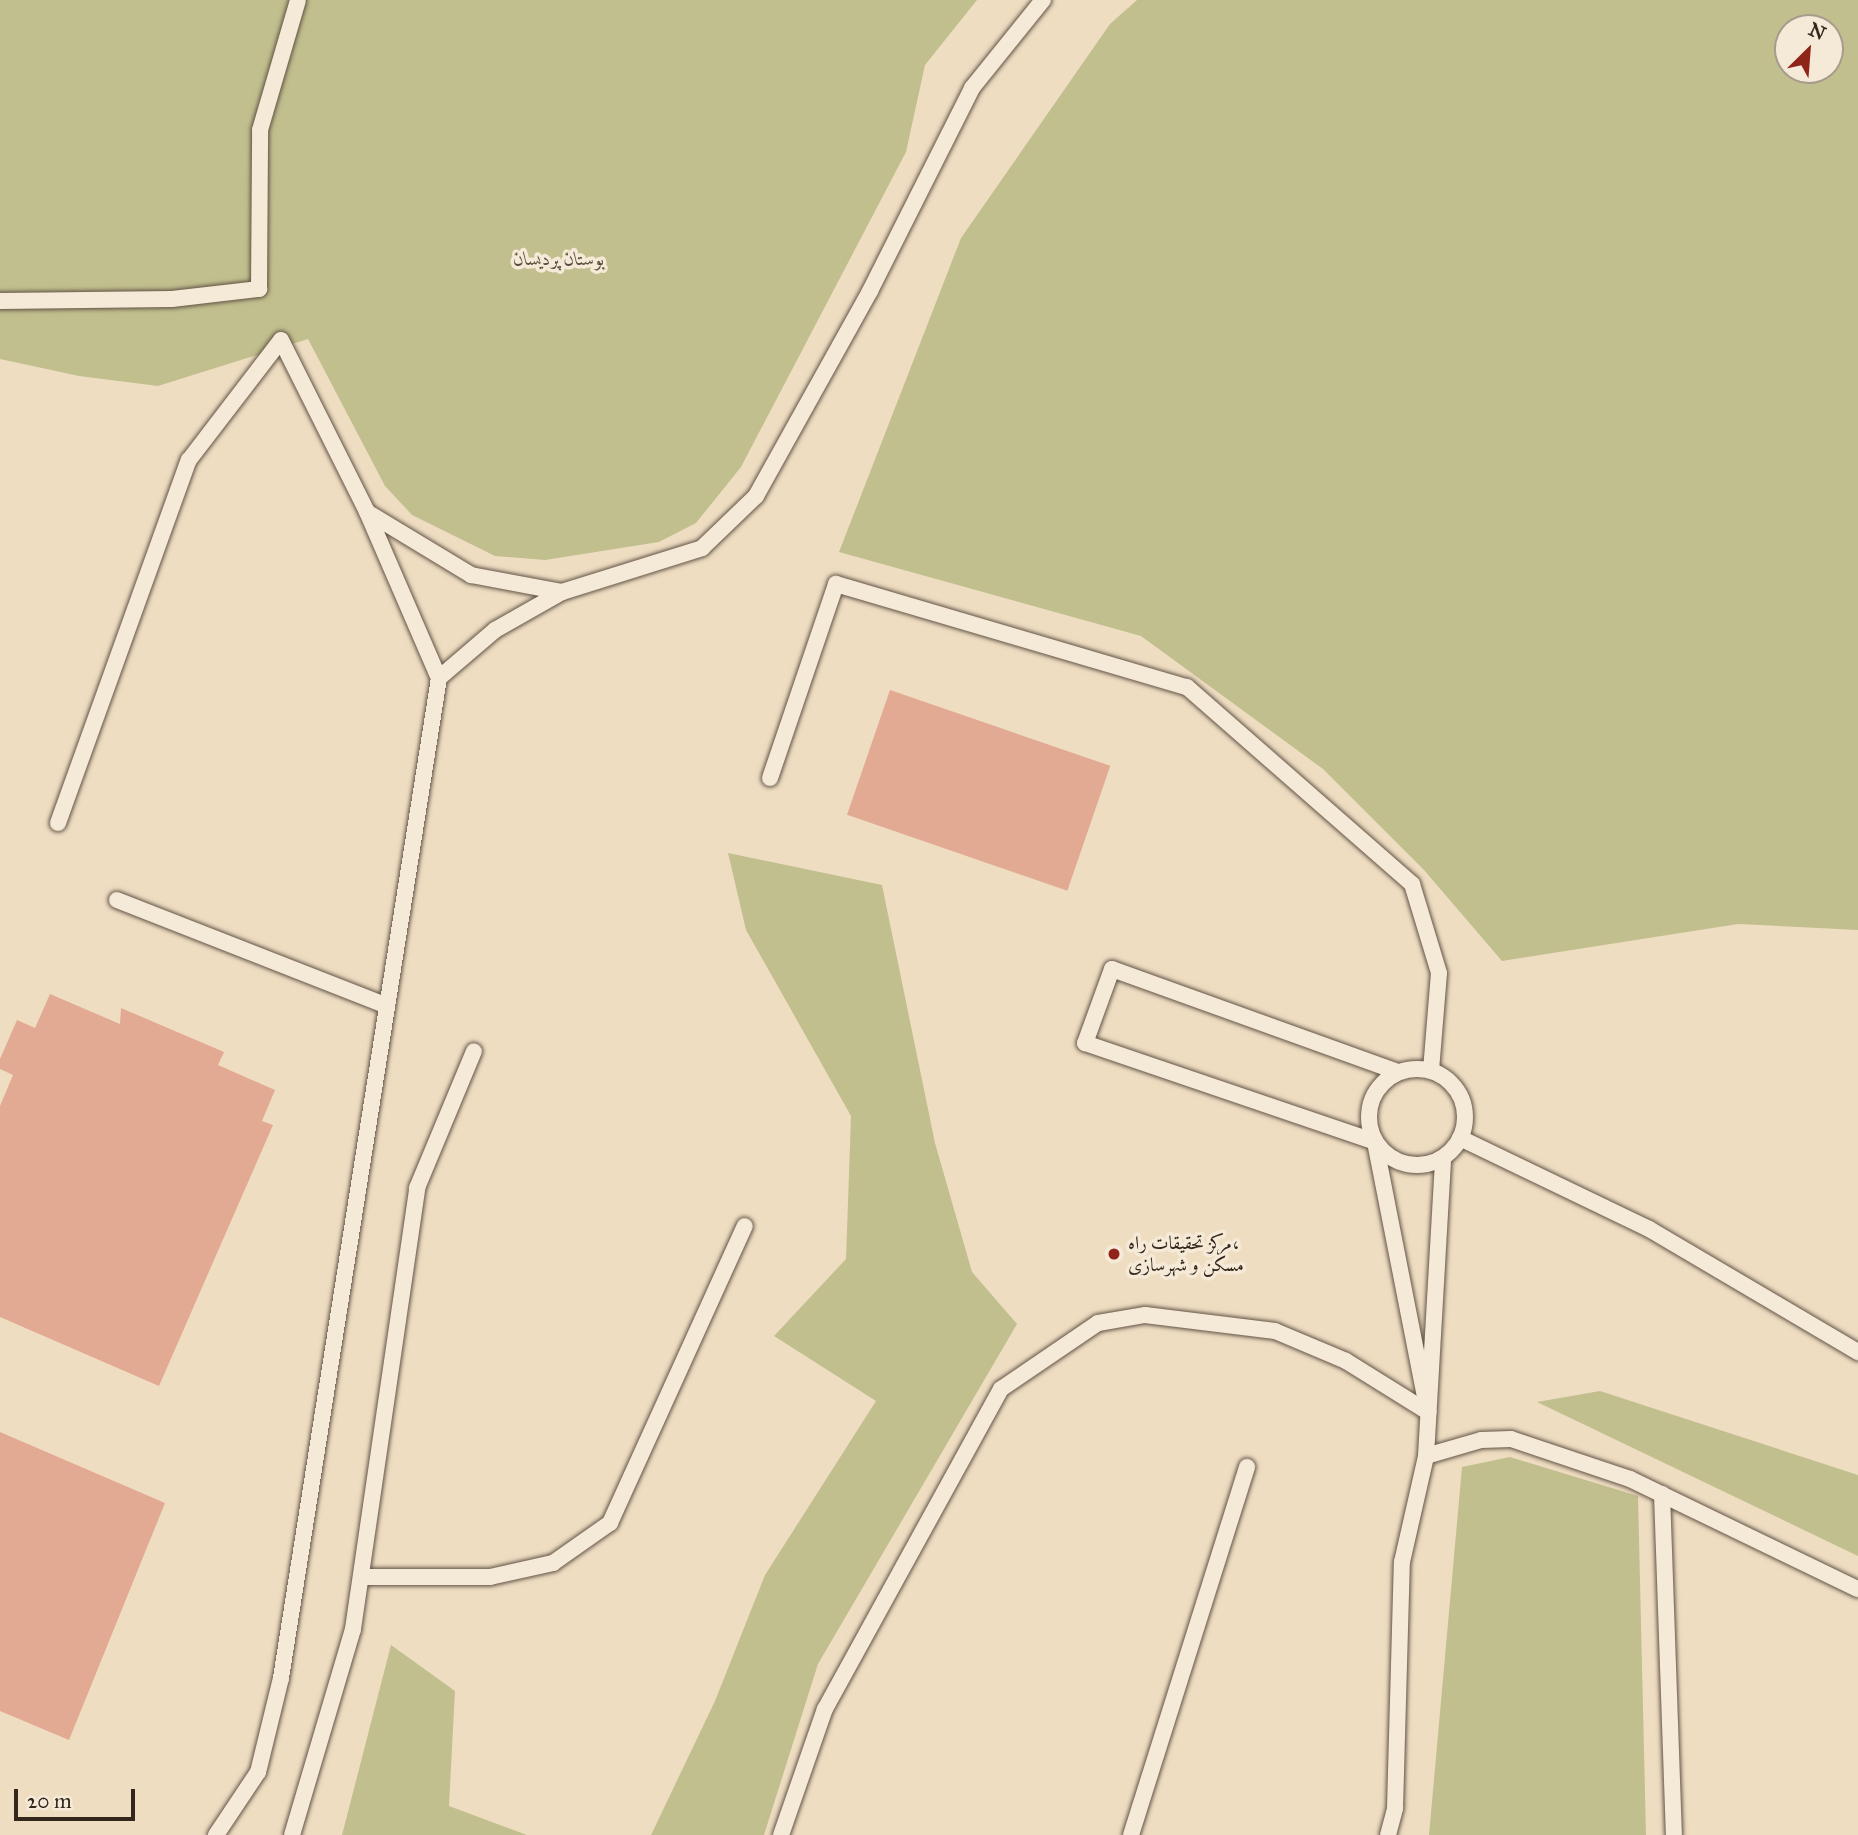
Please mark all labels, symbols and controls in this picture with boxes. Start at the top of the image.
north arrow [1774,14,1844,84]
text: N [1805,17,1829,45]
park label: بوستان پردیسان [513,248,605,270]
place label: مرکز تحقیقات راه، مسکن و شهرسازی [1128,1232,1244,1276]
marker: مرکز تحقیقات راه، مسکن و شهرسازی [1106,1246,1122,1262]
scale bar [18,1776,138,1820]
text: 20 m [27,1788,72,1814]

